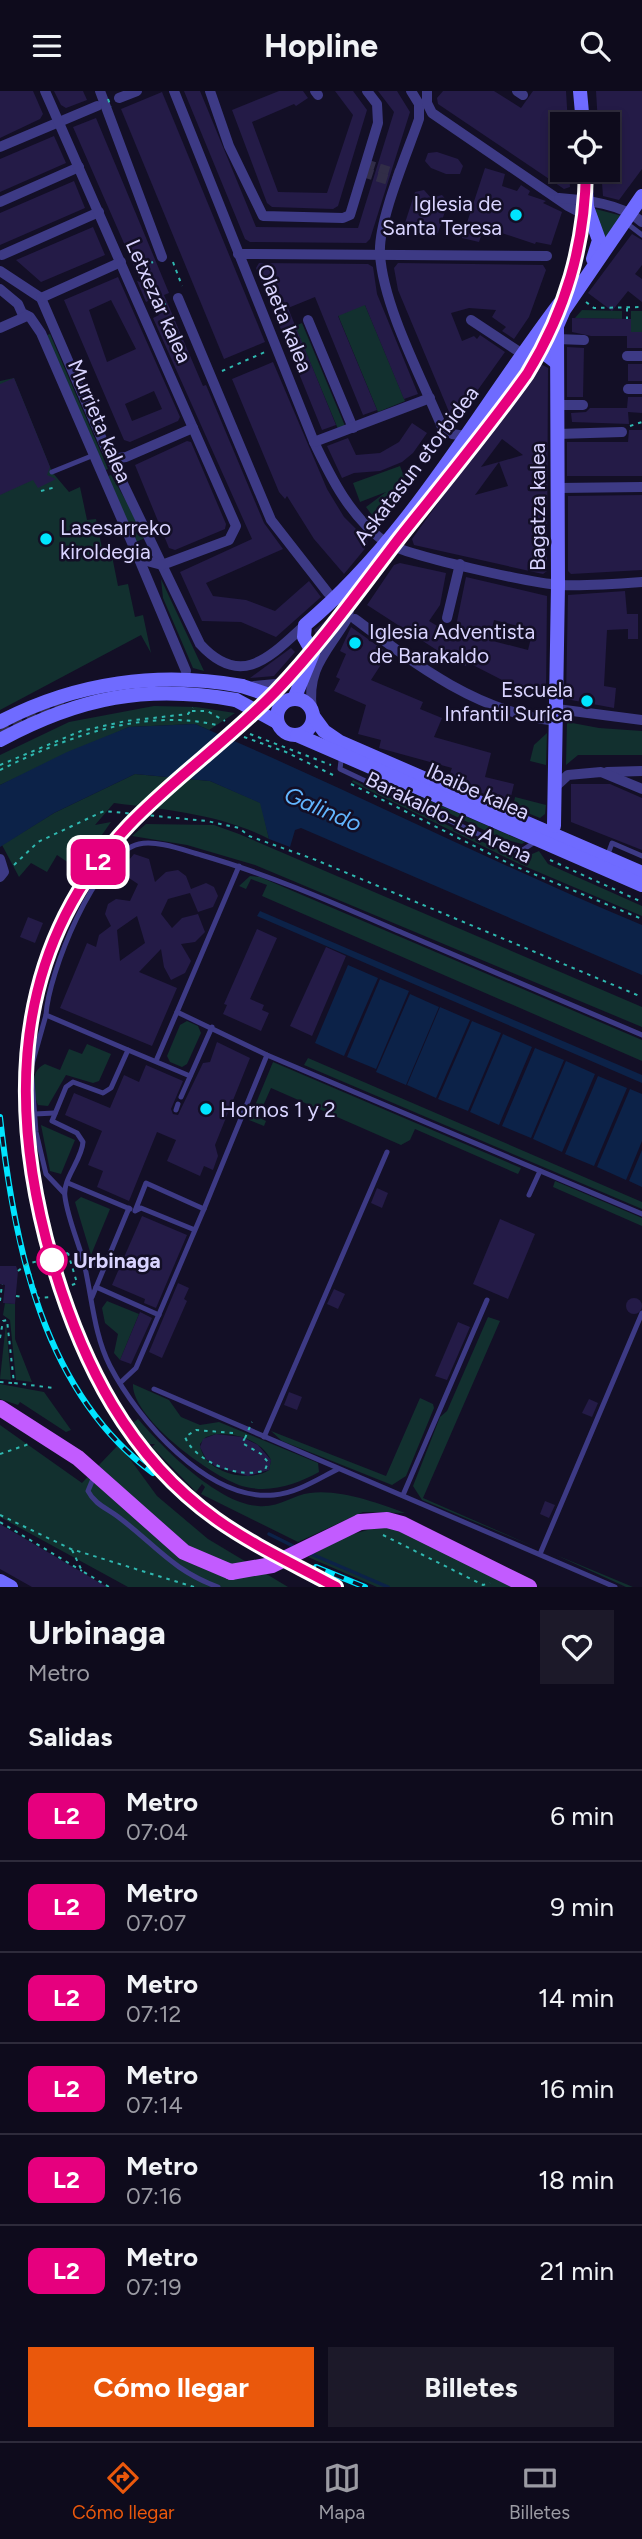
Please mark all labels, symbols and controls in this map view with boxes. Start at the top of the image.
icon: menu [28,27,66,65]
text: Hopline [264,27,378,65]
icon: search [576,27,614,65]
map controls [550,112,620,182]
button: locate [550,112,620,182]
place label: Iglesia de Santa Teresa [382,191,502,240]
marker: Iglesia de Santa Teresa [508,207,524,223]
street label: Letxezar kalea [121,235,197,367]
street label: Olaeta kalea [252,260,318,376]
street label: Murrieta kalea [63,356,137,486]
street label: Askatasun etorbidea [348,381,484,549]
street label: Bagatza kalea [525,443,550,571]
place label: Lasesarreko kiroldegia [60,515,171,564]
marker: Lasesarreko kiroldegia [38,531,54,547]
place label: Iglesia Adventista de Barakaldo [369,619,535,668]
marker: Iglesia Adventista de Barakaldo [347,635,363,651]
place label: Escuela Infantil Surica [444,677,573,726]
marker: Escuela Infantil Surica [579,693,595,709]
street label: Ibaibe kalea [423,757,533,825]
street label: Barakaldo-La Arena [362,766,536,868]
water label: Galindo [280,780,366,838]
line badge: L2 [66,839,130,885]
text: L2 [85,847,111,876]
place label: Hornos 1 y 2 [220,1097,336,1122]
marker: Hornos 1 y 2 [198,1101,214,1117]
marker: Urbinaga [37,1245,67,1275]
place label: Urbinaga [73,1248,161,1273]
button: heart [540,1610,614,1684]
text: Urbinaga [28,1613,166,1652]
text: Metro [28,1659,90,1687]
text: Salidas [28,1721,112,1753]
text: Metro [126,1786,198,1818]
text: 6 min [550,1800,614,1832]
text: L2 [53,1801,80,1830]
text: 07:04 [126,1818,188,1846]
text: Metro [126,1877,198,1909]
text: 9 min [550,1891,614,1923]
text: L2 [53,1892,80,1921]
text: 07:07 [126,1909,186,1937]
text: Metro [126,1968,198,2000]
text: 14 min [538,1982,614,2014]
text: L2 [53,1983,80,2012]
text: 07:12 [126,2000,181,2028]
text: Metro [126,2059,198,2091]
text: 16 min [539,2073,614,2105]
text: L2 [53,2074,80,2103]
text: 07:14 [126,2091,183,2119]
text: Metro [126,2150,198,2182]
text: 18 min [538,2164,614,2196]
text: L2 [53,2165,80,2194]
text: 07:16 [126,2182,181,2210]
text: Metro [126,2241,198,2273]
text: 21 min [540,2255,614,2287]
text: L2 [53,2256,80,2285]
text: 07:19 [126,2273,181,2301]
button: Cómo llegar [28,2347,314,2427]
button: Billetes [328,2347,614,2427]
tab: Cómo llegar [72,2459,175,2524]
tab: Mapa [318,2459,365,2524]
tab: Billetes [509,2459,570,2524]

